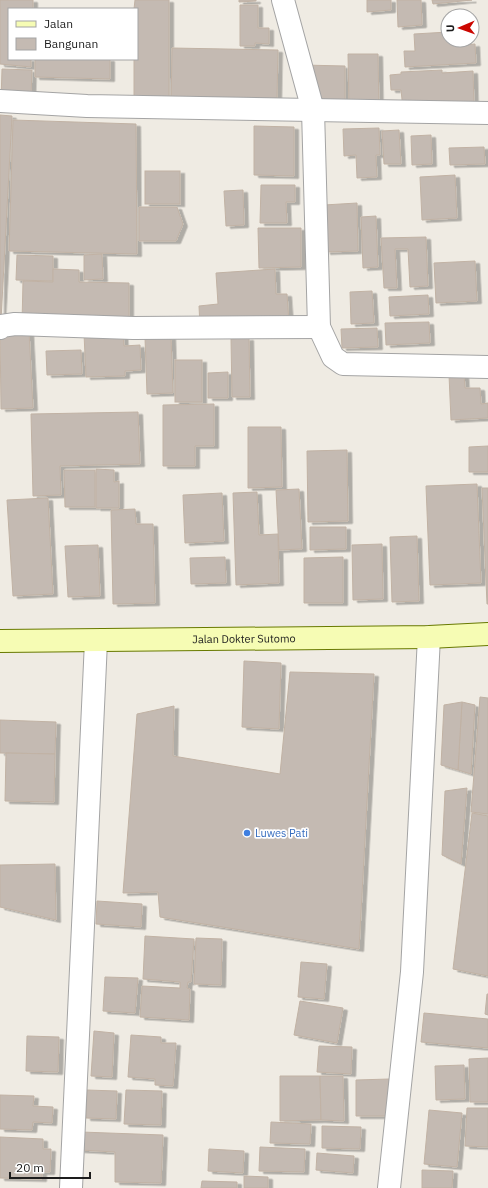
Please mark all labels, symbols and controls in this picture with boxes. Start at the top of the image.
legend [8,8,138,60]
north arrow [440,8,480,48]
text: Jalan [44,16,73,31]
text: U [443,24,457,32]
text: Bangunan [44,36,98,51]
street label: Jalan Dokter Sutomo [192,631,296,646]
place label: Luwes Pati [255,826,308,840]
marker: Luwes Pati [242,828,252,838]
scale bar [10,1154,90,1180]
text: 20 m [16,1160,44,1175]

